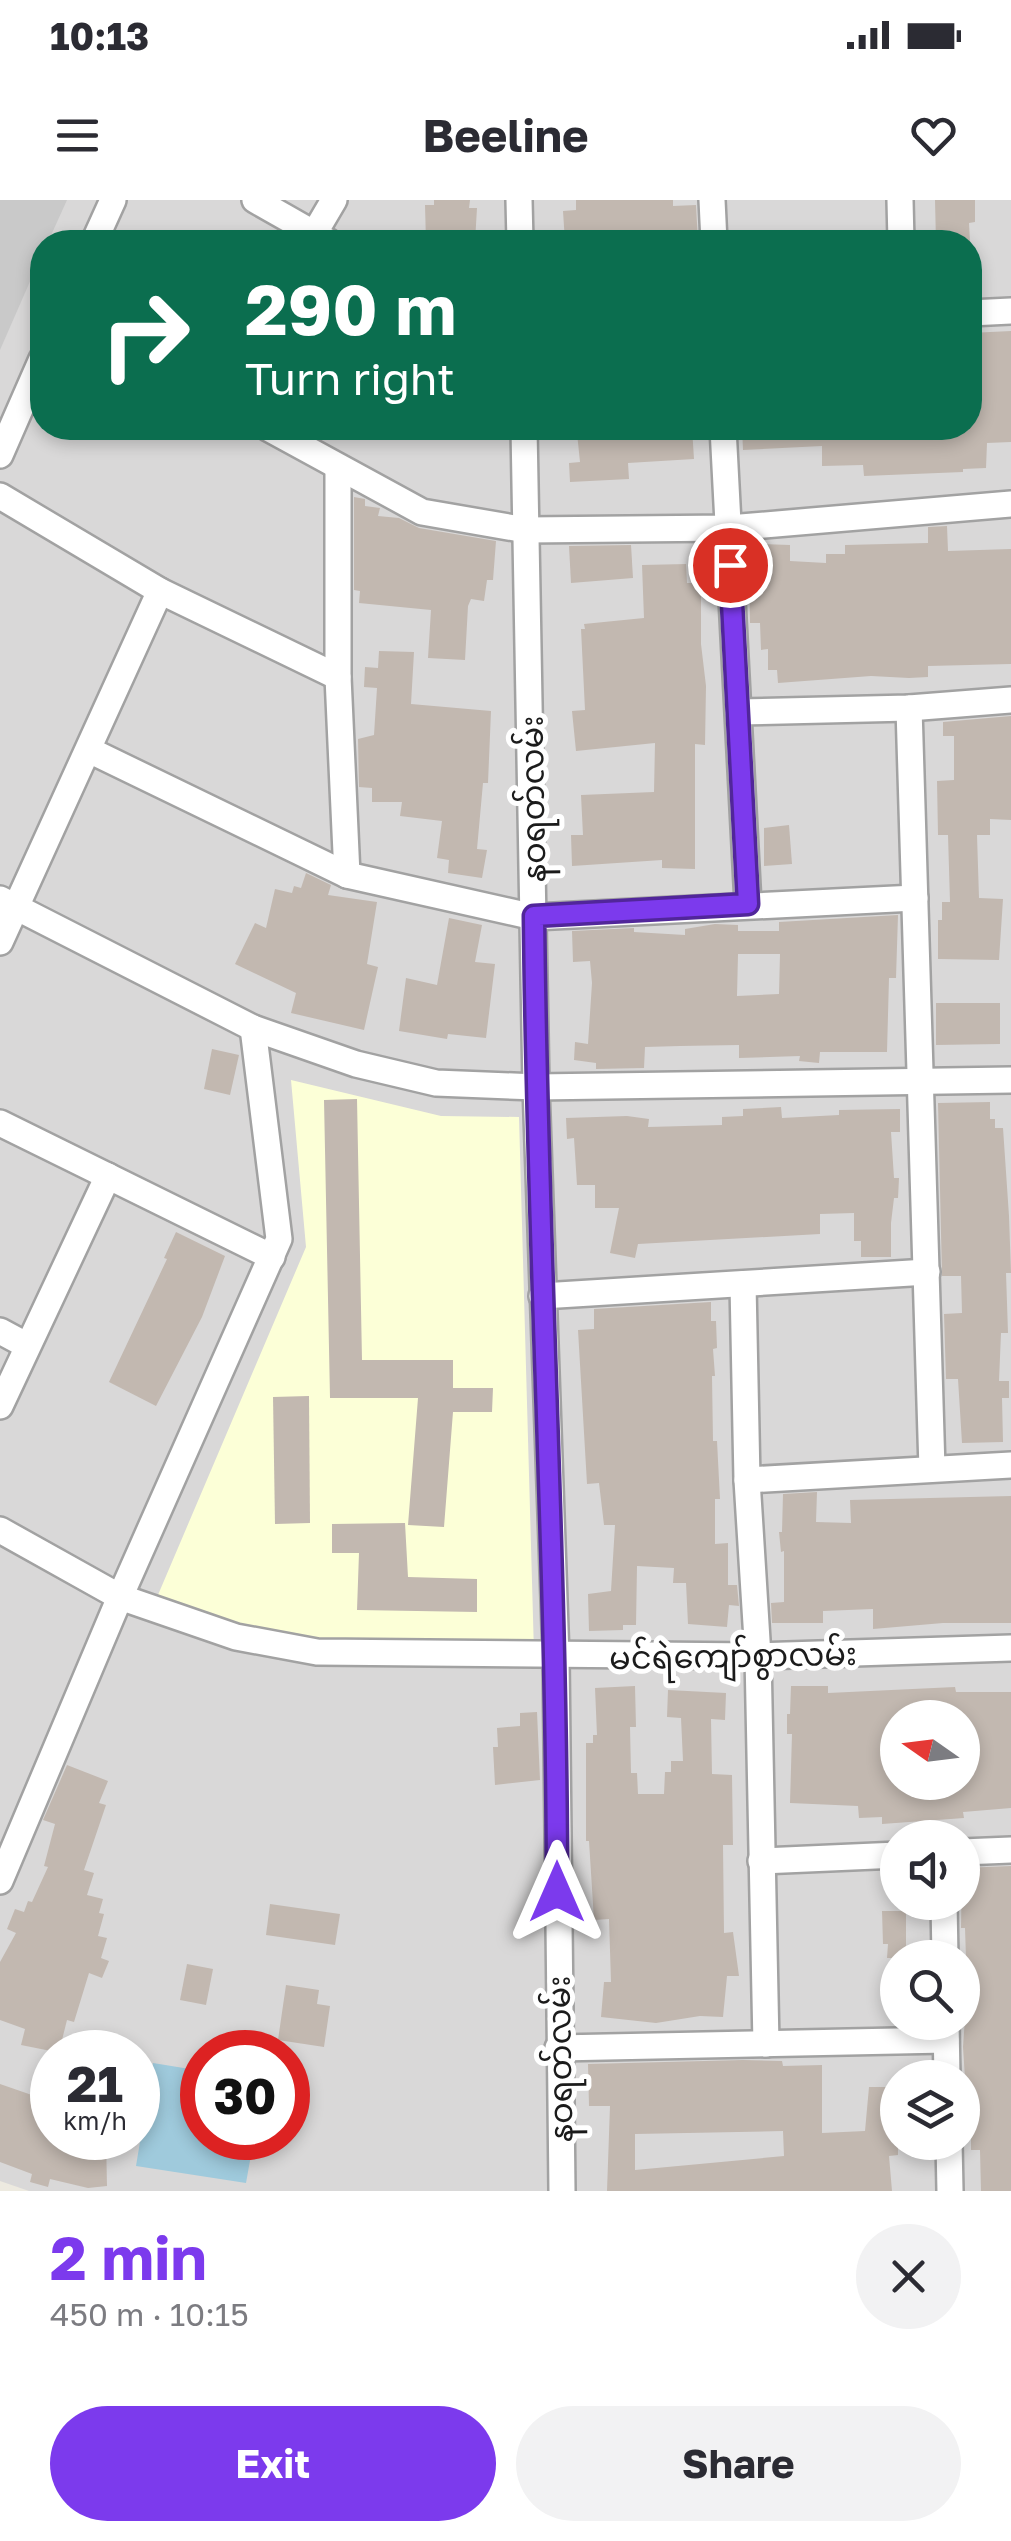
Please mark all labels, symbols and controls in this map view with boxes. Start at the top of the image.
text: 10:13 [50,13,149,58]
icon: menu [50,108,105,163]
text: Beeline [422,108,589,162]
icon: heart [906,108,961,163]
text: 290 m [245,266,456,350]
icon: right [80,270,210,400]
text: Turn right [245,351,455,405]
pin [688,523,773,608]
icon: arrive [703,538,758,593]
street label: နဝရတ်လမ်း [509,715,560,883]
street label: မင်ရဲကျော်စွာလမ်း [609,1631,857,1684]
north arrow [880,1700,980,1800]
map controls [880,1700,980,2160]
button: sound [880,1820,980,1920]
position arrow [505,1840,609,1944]
button: search [880,1940,980,2040]
street label: နဝရတ်လမ်း [536,1975,587,2143]
speed limit sign: 30 [180,2030,310,2160]
text: 21 [67,2053,123,2113]
button: layers [880,2060,980,2160]
text: km/h [63,2105,127,2136]
text: 2 min [50,2221,207,2293]
button: close [856,2224,961,2329]
text: 450 m · 10:15 [50,2295,249,2333]
button: Exit [50,2406,496,2521]
button: Share [516,2406,961,2521]

